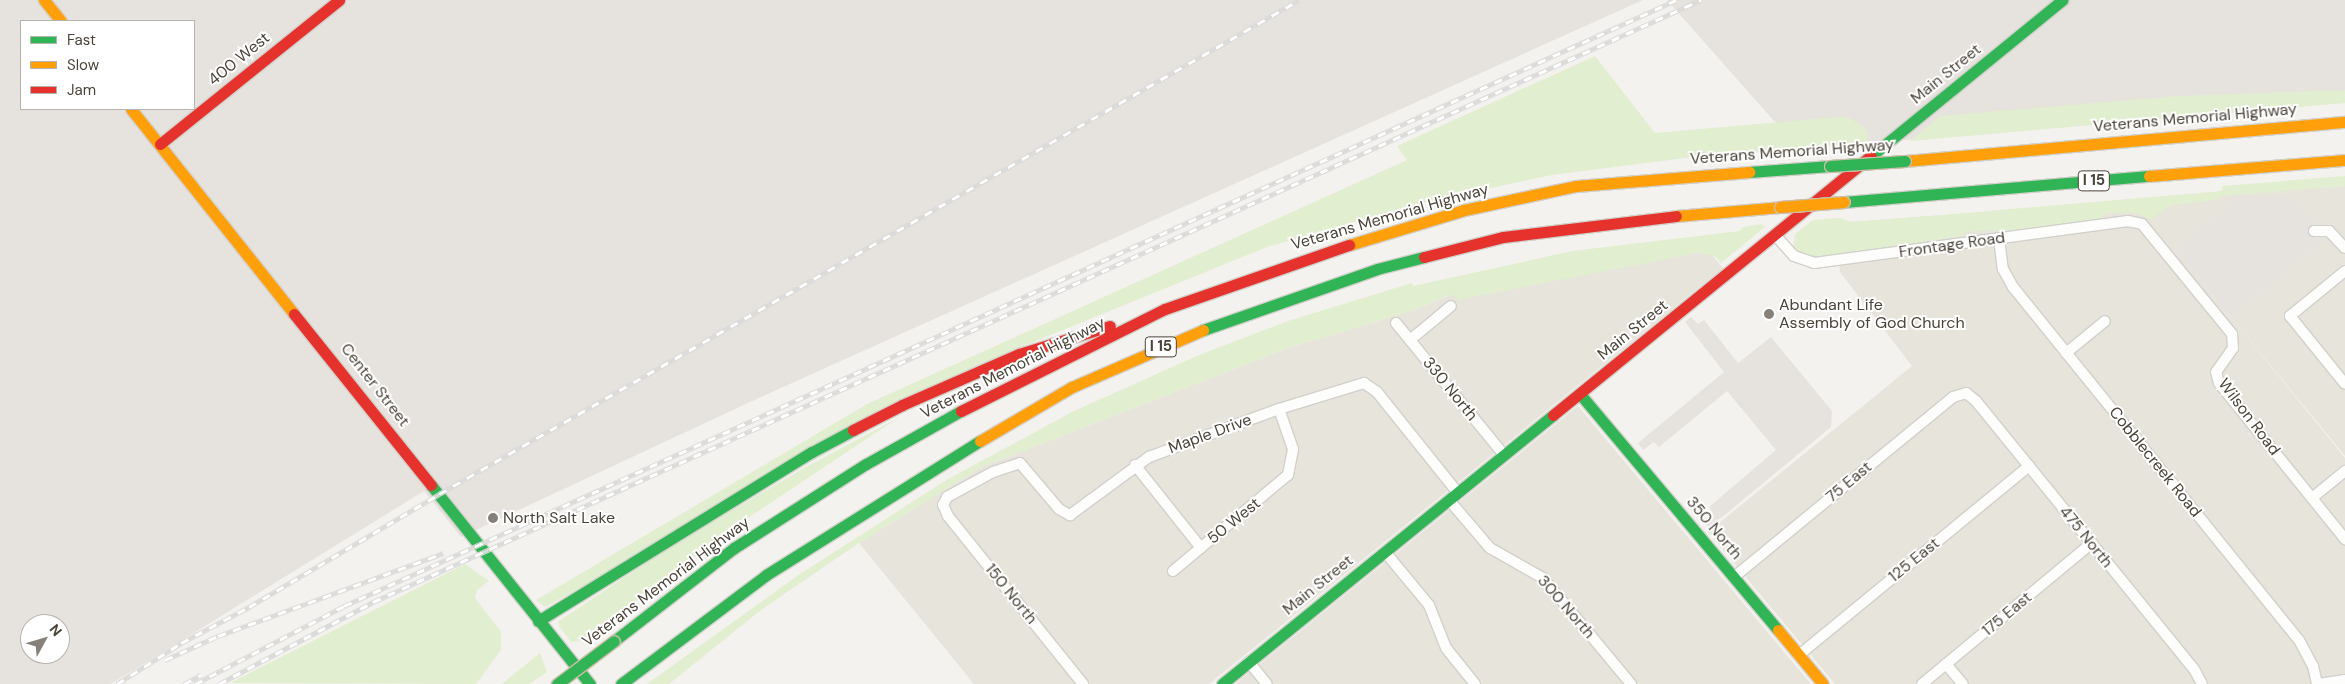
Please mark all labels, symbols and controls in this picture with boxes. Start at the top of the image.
legend [20,20,195,110]
street label: 400 West [204,28,274,90]
text: Fast [67,30,96,50]
street label: Main Street [1907,40,1985,108]
text: Slow [67,55,99,75]
text: Jam [67,80,96,100]
street label: Veterans Memorial Highway [2092,100,2298,136]
street label: Veterans Memorial Highway [1689,135,1895,169]
road number: I 15 [2078,168,2110,194]
street label: Veterans Memorial Highway [1289,180,1491,254]
street label: Frontage Road [1898,228,2006,262]
place label: Abundant Life Assembly of God Church [1779,295,1965,333]
street label: Main Street [1594,296,1672,364]
marker: Abundant Life Assembly of God Church [1763,308,1775,320]
street label: Veterans Memorial Highway [918,313,1108,423]
road number: I 15 [1145,334,1177,360]
street label: Center Street [337,340,413,430]
street label: 330 North [1419,353,1481,425]
street label: Wilson Road [2214,375,2284,459]
street label: Cobblecreek Road [2105,403,2205,521]
street label: Maple Drive [1166,410,1254,458]
street label: 75 East [1822,457,1876,507]
street label: 350 North [1682,493,1746,563]
street label: 50 West [1204,494,1264,548]
street label: 475 North [2055,502,2117,572]
place label: North Salt Lake [503,508,615,528]
marker: North Salt Lake [487,512,499,524]
street label: Veterans Memorial Highway [579,513,753,651]
street label: 125 East [1885,534,1943,586]
street label: Main Street [1279,551,1357,619]
street label: 150 North [981,560,1041,628]
street label: 300 North [1533,571,1599,643]
street label: 175 East [1978,588,2036,640]
north arrow [20,614,70,664]
text: N [46,621,66,640]

